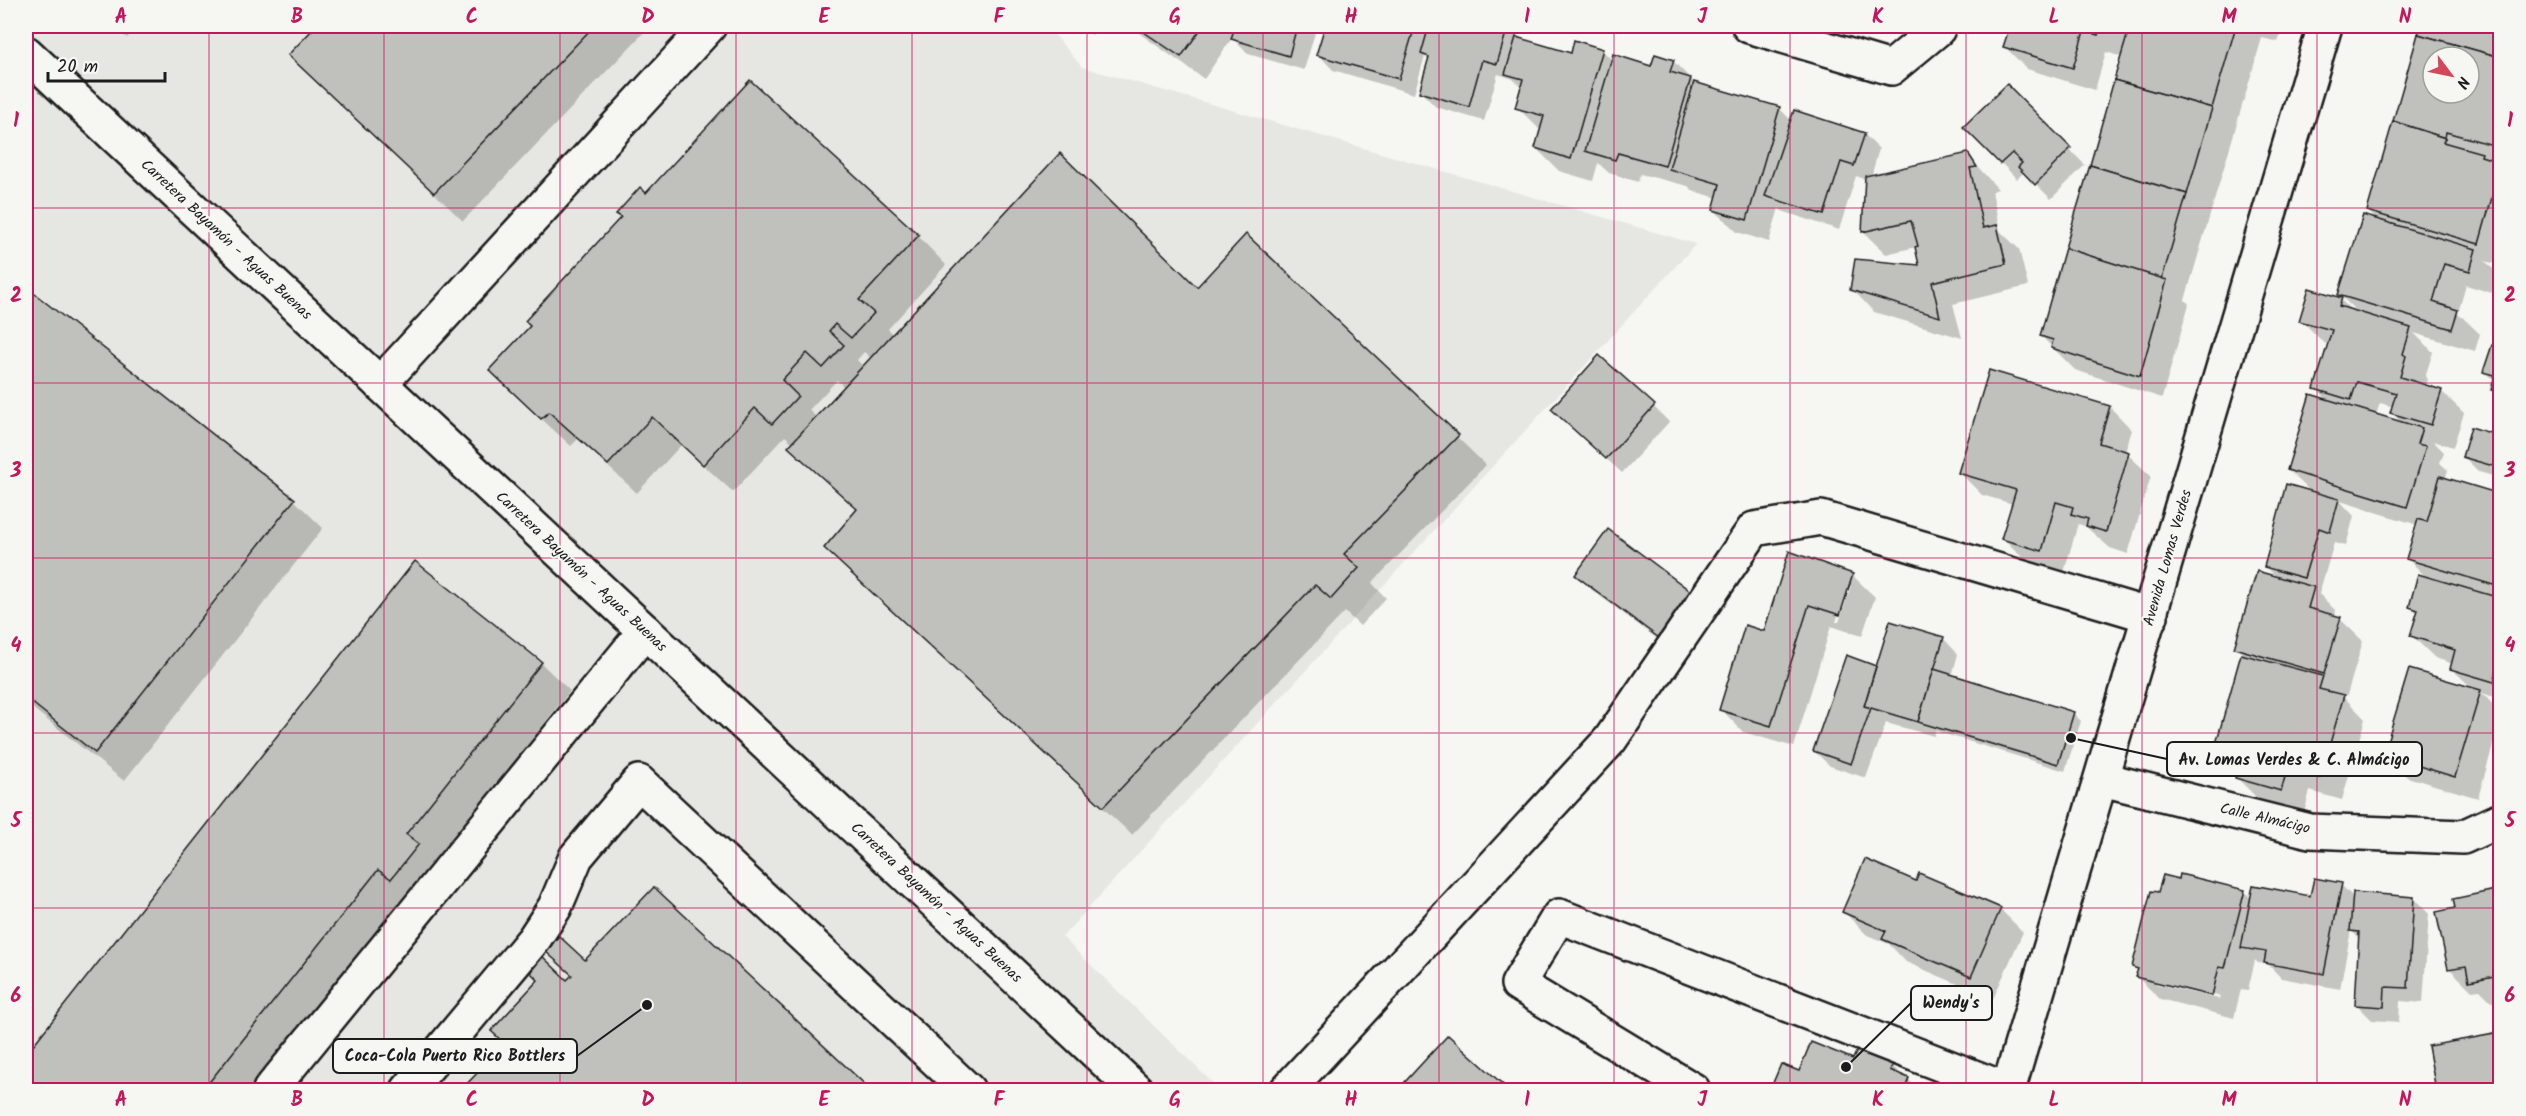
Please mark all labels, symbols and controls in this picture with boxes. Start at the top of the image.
text: A [115,2,127,34]
text: B [291,2,303,34]
text: C [466,2,478,34]
text: D [641,2,655,34]
text: E [818,2,830,34]
text: F [994,2,1006,34]
text: G [1169,2,1181,34]
text: H [1344,2,1358,34]
text: I [1524,2,1530,34]
text: J [1697,2,1708,34]
text: K [1872,2,1884,34]
text: L [2049,2,2059,34]
text: M [2221,2,2237,34]
text: N [2399,2,2412,34]
scale bar [48,45,165,83]
north arrow [2421,45,2481,105]
text: 20 m [57,53,98,82]
text: N [2449,71,2476,93]
text: 1 [13,106,19,138]
text: 1 [2507,106,2513,138]
street label: Carretera Bayamón - Aguas Buenas [135,154,318,327]
text: 2 [10,281,22,313]
text: 2 [2504,281,2516,313]
text: 3 [10,456,22,488]
text: 3 [2504,456,2516,488]
street label: Carretera Bayamón - Aguas Buenas [490,486,673,659]
street label: Avenida Lomas Verdes [2137,486,2199,629]
text: 4 [11,631,22,663]
text: 4 [2505,631,2516,663]
callout: Av. Lomas Verdes & C. Almácigo [2167,742,2422,776]
text: Av. Lomas Verdes & C. Almácigo [2178,748,2410,773]
street label: Calle Almácigo [2217,797,2313,841]
text: 5 [10,806,23,838]
text: 5 [2504,806,2517,838]
street label: Carretera Bayamón - Aguas Buenas [845,817,1028,990]
text: 6 [11,981,22,1013]
text: 6 [2505,981,2516,1013]
callout: Wendy's [1911,986,1992,1020]
text: Wendy's [1922,991,1980,1016]
callout: Coca-Cola Puerto Rico Bottlers [333,1039,577,1073]
text: Coca-Cola Puerto Rico Bottlers [345,1044,566,1069]
text: A [115,1085,127,1116]
text: B [291,1085,303,1116]
text: C [466,1085,478,1116]
text: D [641,1085,655,1116]
text: E [818,1085,830,1116]
text: F [994,1085,1006,1116]
text: G [1169,1085,1181,1116]
text: H [1344,1085,1358,1116]
text: I [1524,1085,1530,1116]
text: J [1697,1085,1708,1116]
text: K [1872,1085,1884,1116]
text: L [2049,1085,2059,1116]
text: M [2221,1085,2237,1116]
text: N [2399,1085,2412,1116]

